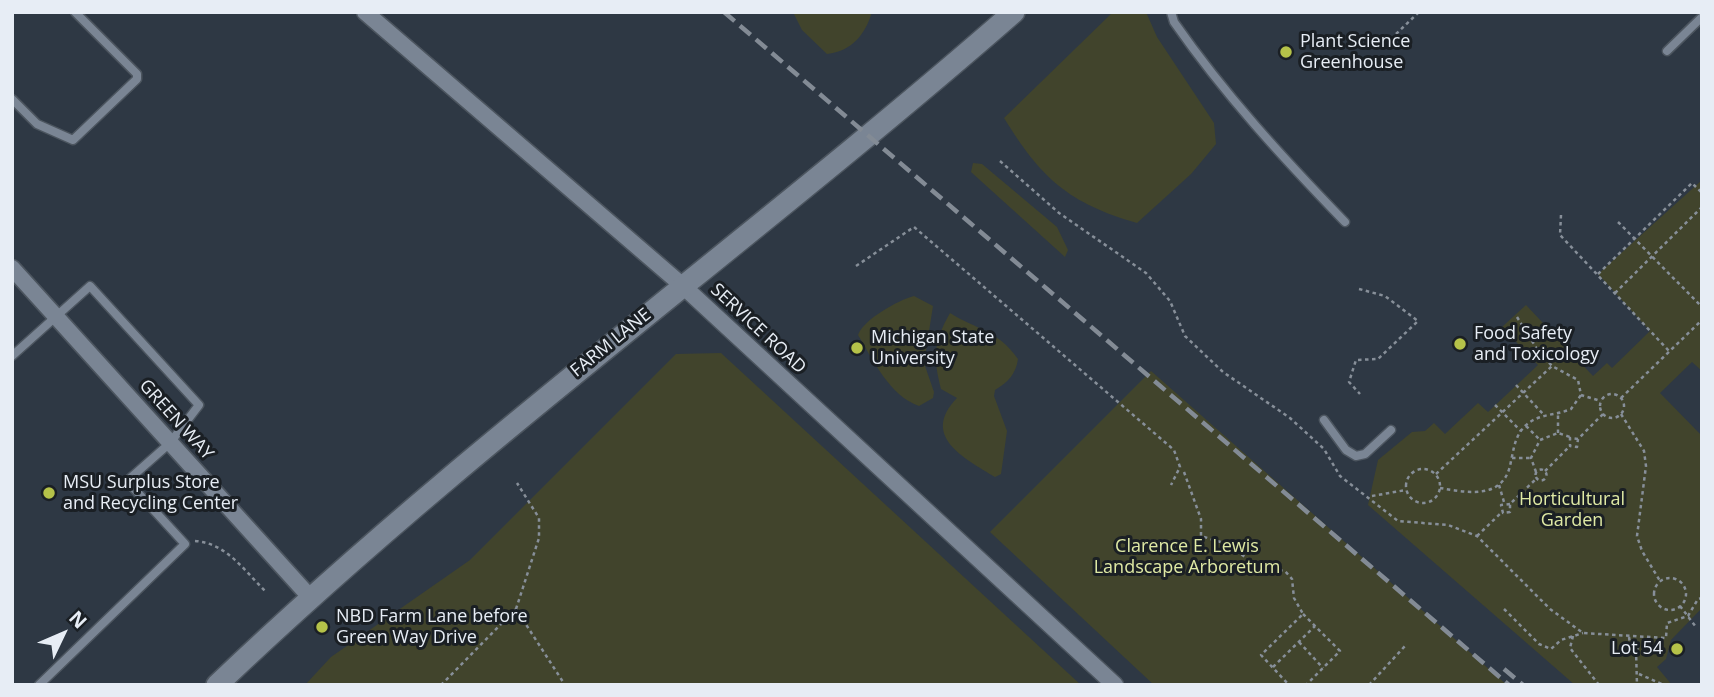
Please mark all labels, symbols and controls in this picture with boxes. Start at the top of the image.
place label: Plant Science Greenhouse [1300,31,1410,74]
marker: Plant Science Greenhouse [1278,44,1294,60]
street label: SERVICE ROAD [706,279,810,379]
street label: FARM LANE [567,304,655,382]
place label: Food Safety and Toxicology [1474,323,1599,366]
place label: Michigan State University [871,327,994,370]
marker: Food Safety and Toxicology [1452,336,1468,352]
marker: Michigan State University [849,340,865,356]
street label: GREEN WAY [134,375,218,465]
place label: MSU Surplus Store and Recycling Center [63,472,238,514]
marker: MSU Surplus Store and Recycling Center [41,485,57,501]
park label: Horticultural Garden [1519,489,1625,532]
park label: Clarence E. Lewis Landscape Arboretum [1094,536,1280,578]
north arrow [28,599,98,669]
text: N [63,605,93,634]
place label: NBD Farm Lane before Green Way Drive [336,606,528,648]
marker: NBD Farm Lane before Green Way Drive [314,619,330,635]
place label: Lot 54 [1611,638,1663,660]
marker: Lot 54 [1669,641,1685,657]

